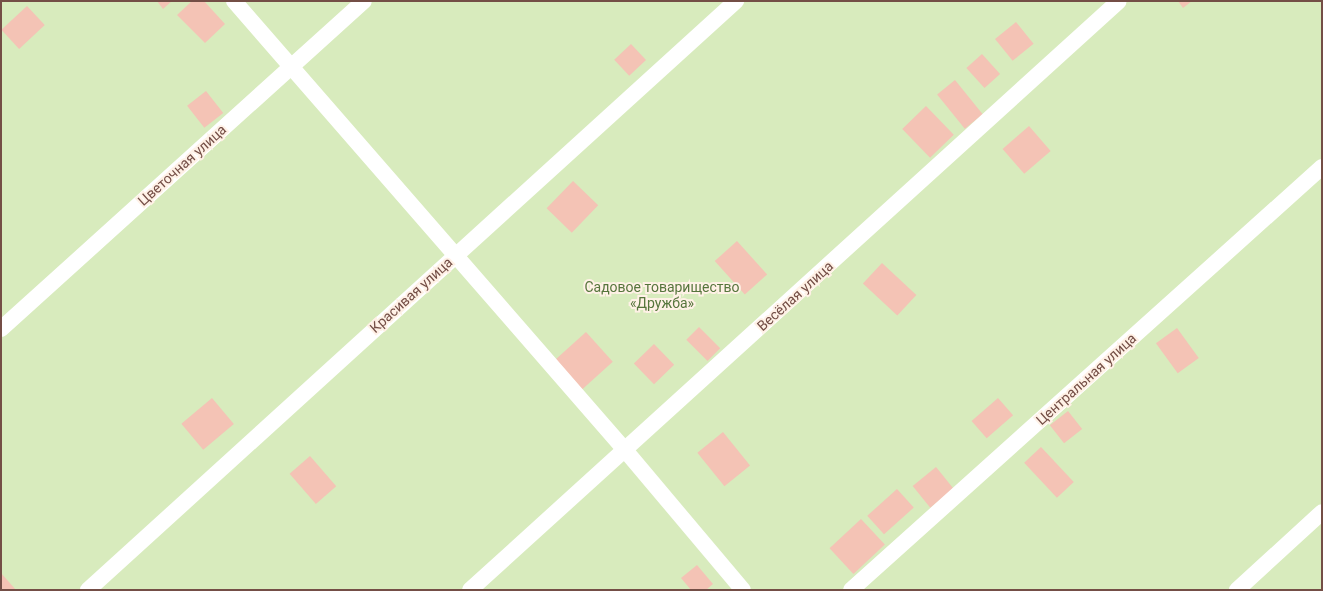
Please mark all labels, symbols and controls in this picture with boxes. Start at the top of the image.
street label: Цветочная улица [134,121,230,209]
street label: Красивая улица [366,254,456,336]
street label: Весёлая улица [754,258,836,334]
park label: Садовое товарищество «Дружба» [584,279,740,312]
street label: Центральная улица [1032,330,1140,428]

